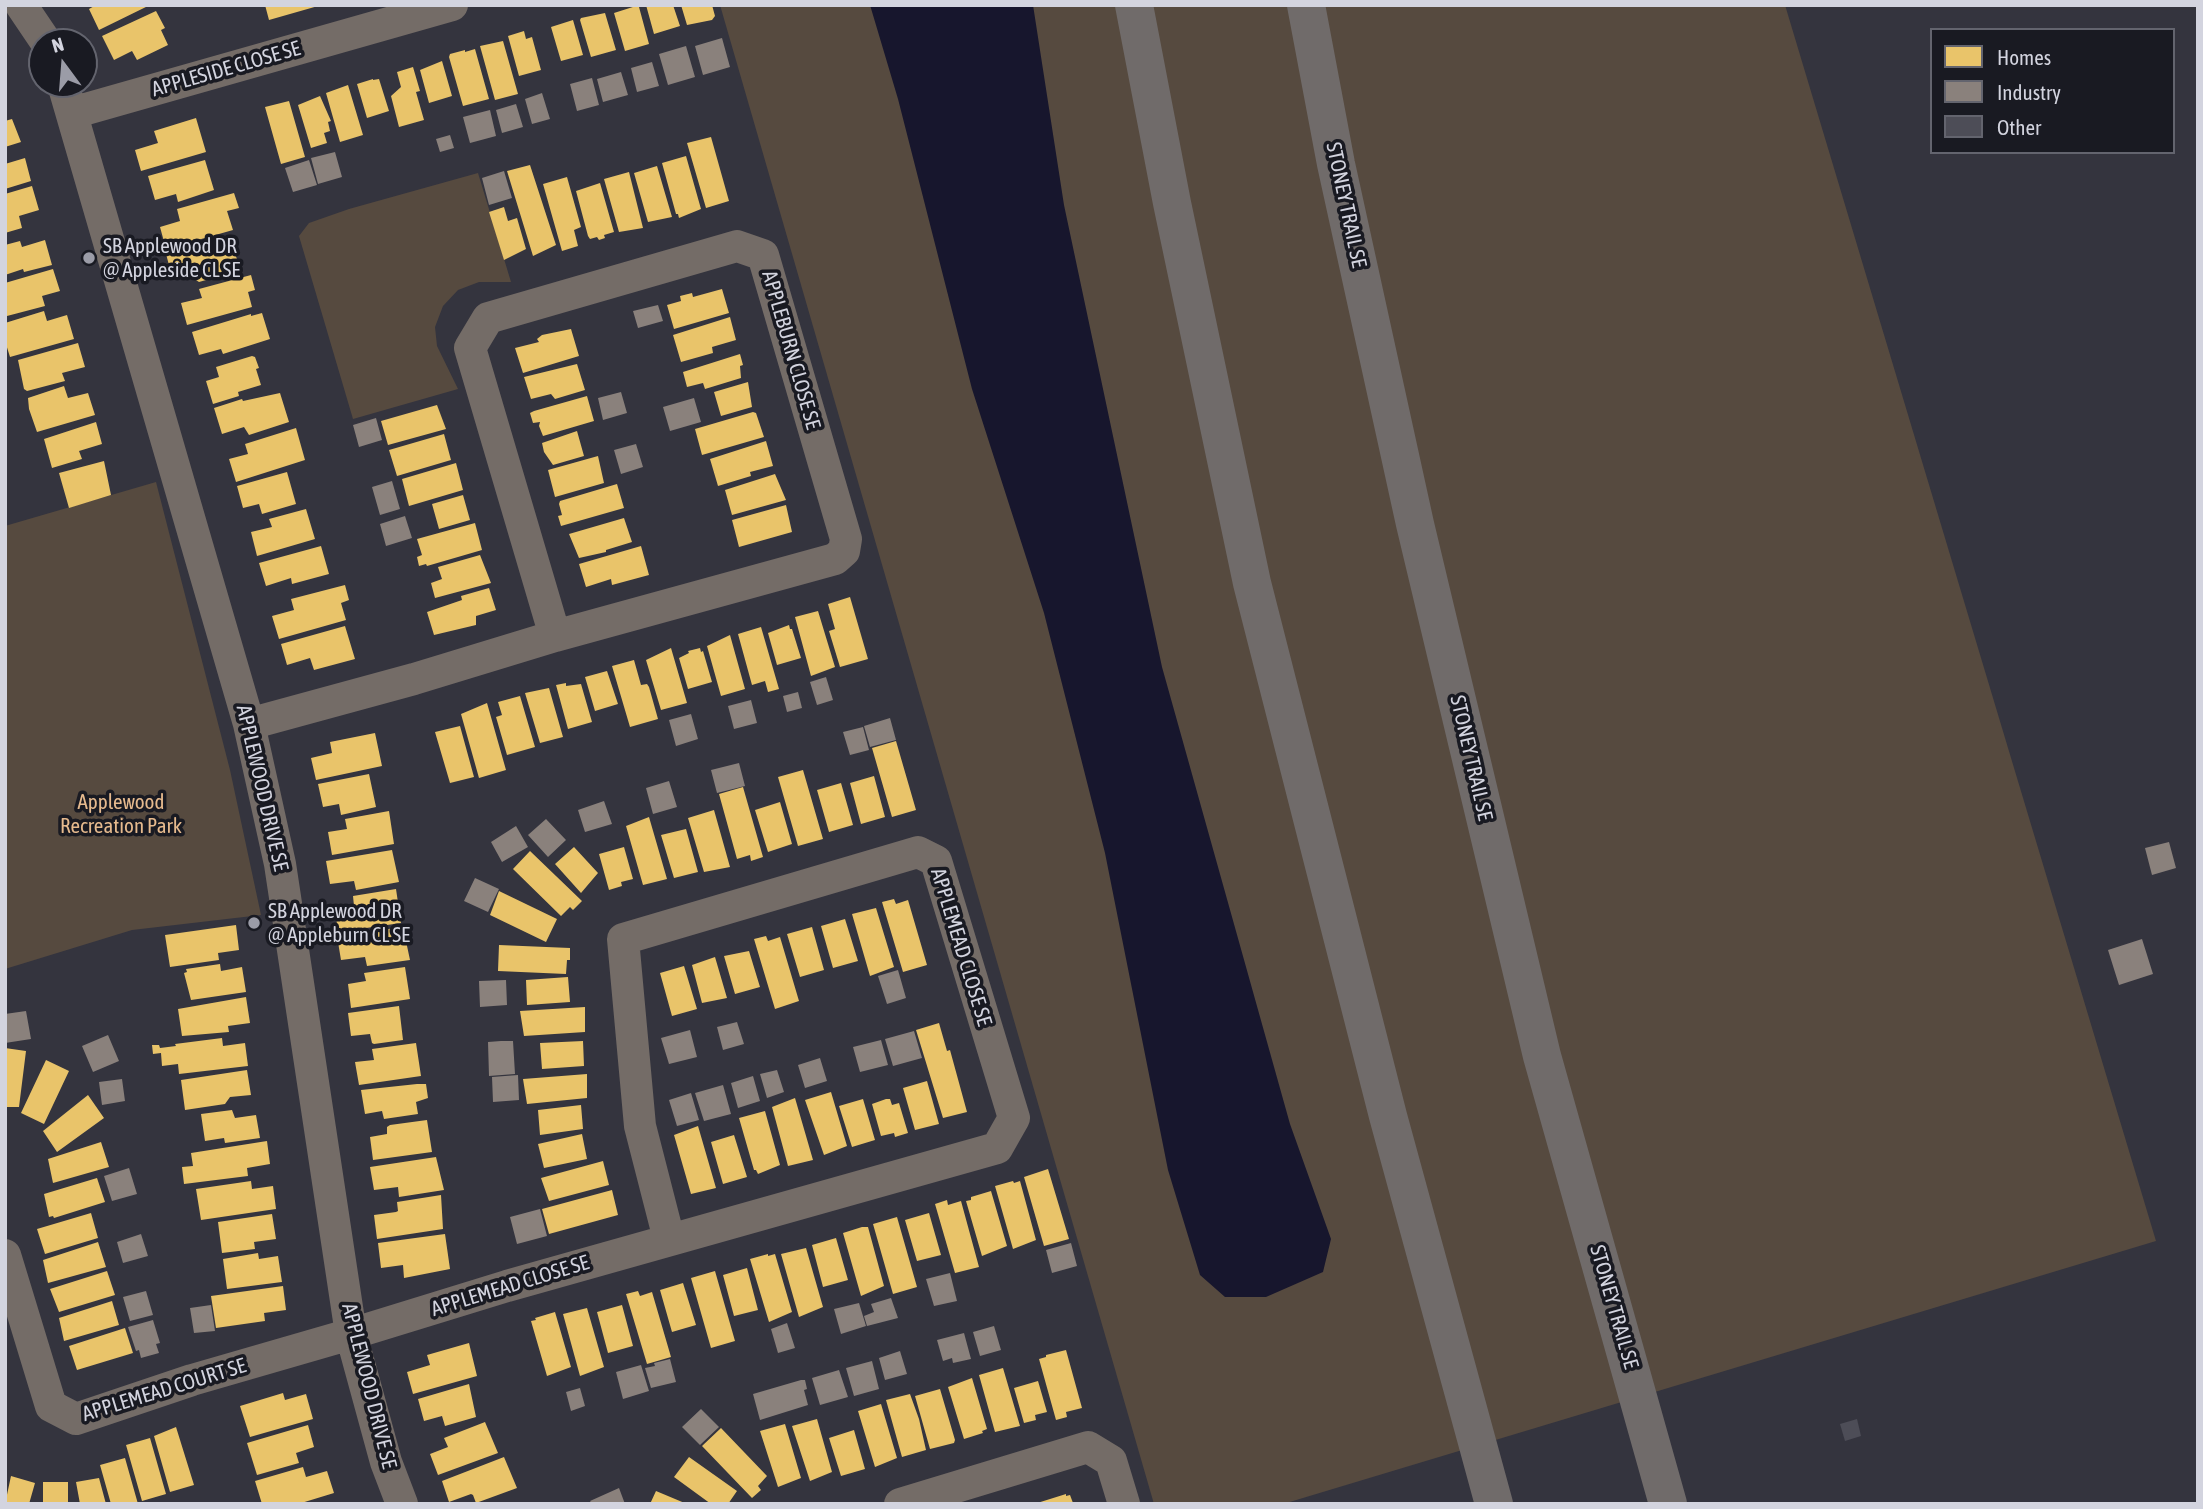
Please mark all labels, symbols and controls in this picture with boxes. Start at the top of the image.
north arrow [28,28,98,98]
legend [1930,28,2175,154]
text: N [49,33,66,57]
street label: APPLESIDE CLOSE SE [149,36,303,102]
text: Homes [1997,45,2051,69]
text: Industry [1997,80,2061,104]
text: Other [1997,115,2041,139]
street label: STONEY TRAIL SE [1320,140,1372,270]
place label: SB Applewood DR @ Appleside CL SE [103,233,240,283]
marker: SB Applewood DR @ Appleside CL SE [81,250,97,266]
street label: APPLEBURN CLOSE SE [756,268,826,432]
street label: STONEY TRAIL SE [1444,693,1498,823]
street label: APPLEWOOD DRIVE SE [231,703,293,873]
park label: Applewood Recreation Park [60,789,182,839]
street label: APPLEMEAD CLOSE SE [925,865,997,1029]
place label: SB Applewood DR @ Appleburn CL SE [268,898,410,948]
marker: SB Applewood DR @ Appleburn CL SE [246,915,262,931]
street label: STONEY TRAIL SE [1584,1242,1644,1372]
street label: APPLEMEAD CLOSE SE [428,1250,592,1322]
street label: APPLEWOOD DRIVE SE [336,1301,402,1471]
street label: APPLEMEAD COURT SE [79,1353,249,1427]

